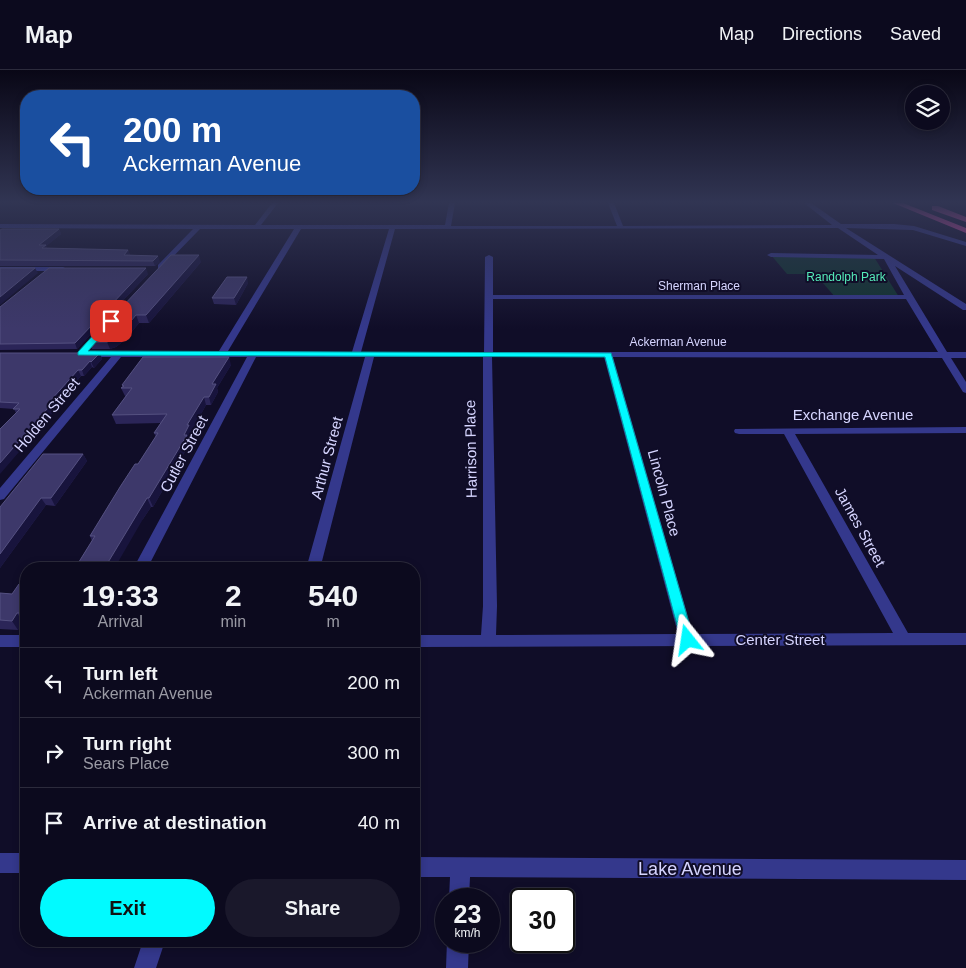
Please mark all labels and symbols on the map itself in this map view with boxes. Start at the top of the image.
park label: Randolph Park [806,270,887,284]
street label: Sherman Place [658,279,740,293]
pin [90,300,132,342]
street label: Ackerman Avenue [629,335,727,349]
street label: Holden Street [11,373,83,455]
street label: Harrison Place [461,400,480,498]
street label: Exchange Avenue [793,406,913,423]
street label: Cutler Street [156,412,211,495]
street label: Arthur Street [307,414,346,501]
street label: Lincoln Place [645,448,684,538]
street label: James Street [832,484,890,570]
position arrow [661,613,713,665]
street label: Center Street [735,631,825,648]
street label: Lake Avenue [638,859,742,879]
speed limit sign: 30 [510,888,575,953]

